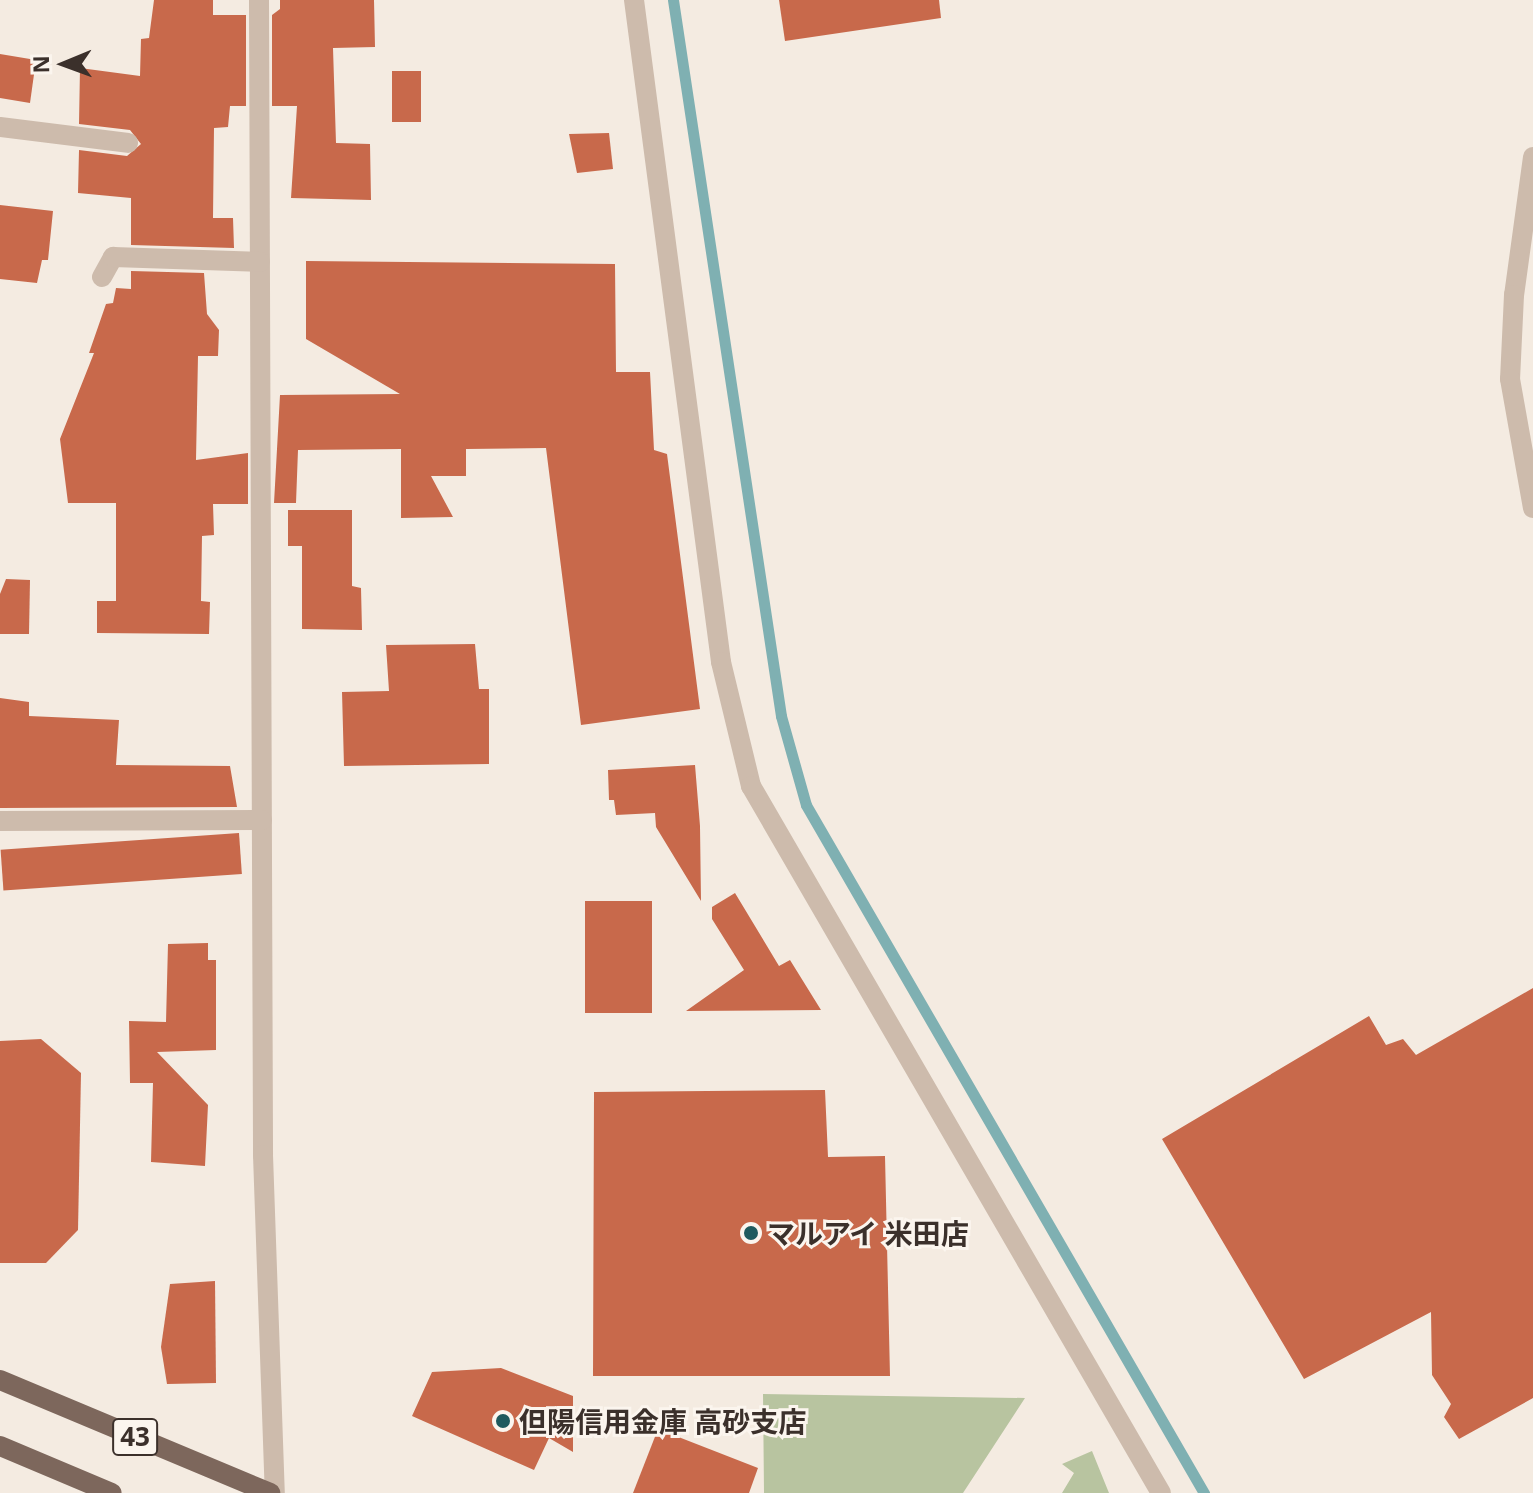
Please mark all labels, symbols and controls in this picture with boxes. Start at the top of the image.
north arrow [24,24,104,104]
text: N [25,55,55,74]
place label: マルアイ 米田店 [767,1216,970,1250]
marker: マルアイ 米田店 [742,1224,760,1242]
place label: 但陽信用金庫 高砂支店 [519,1404,806,1438]
marker: 但陽信用金庫 高砂支店 [494,1412,512,1430]
road number: 43 [111,1415,159,1459]

